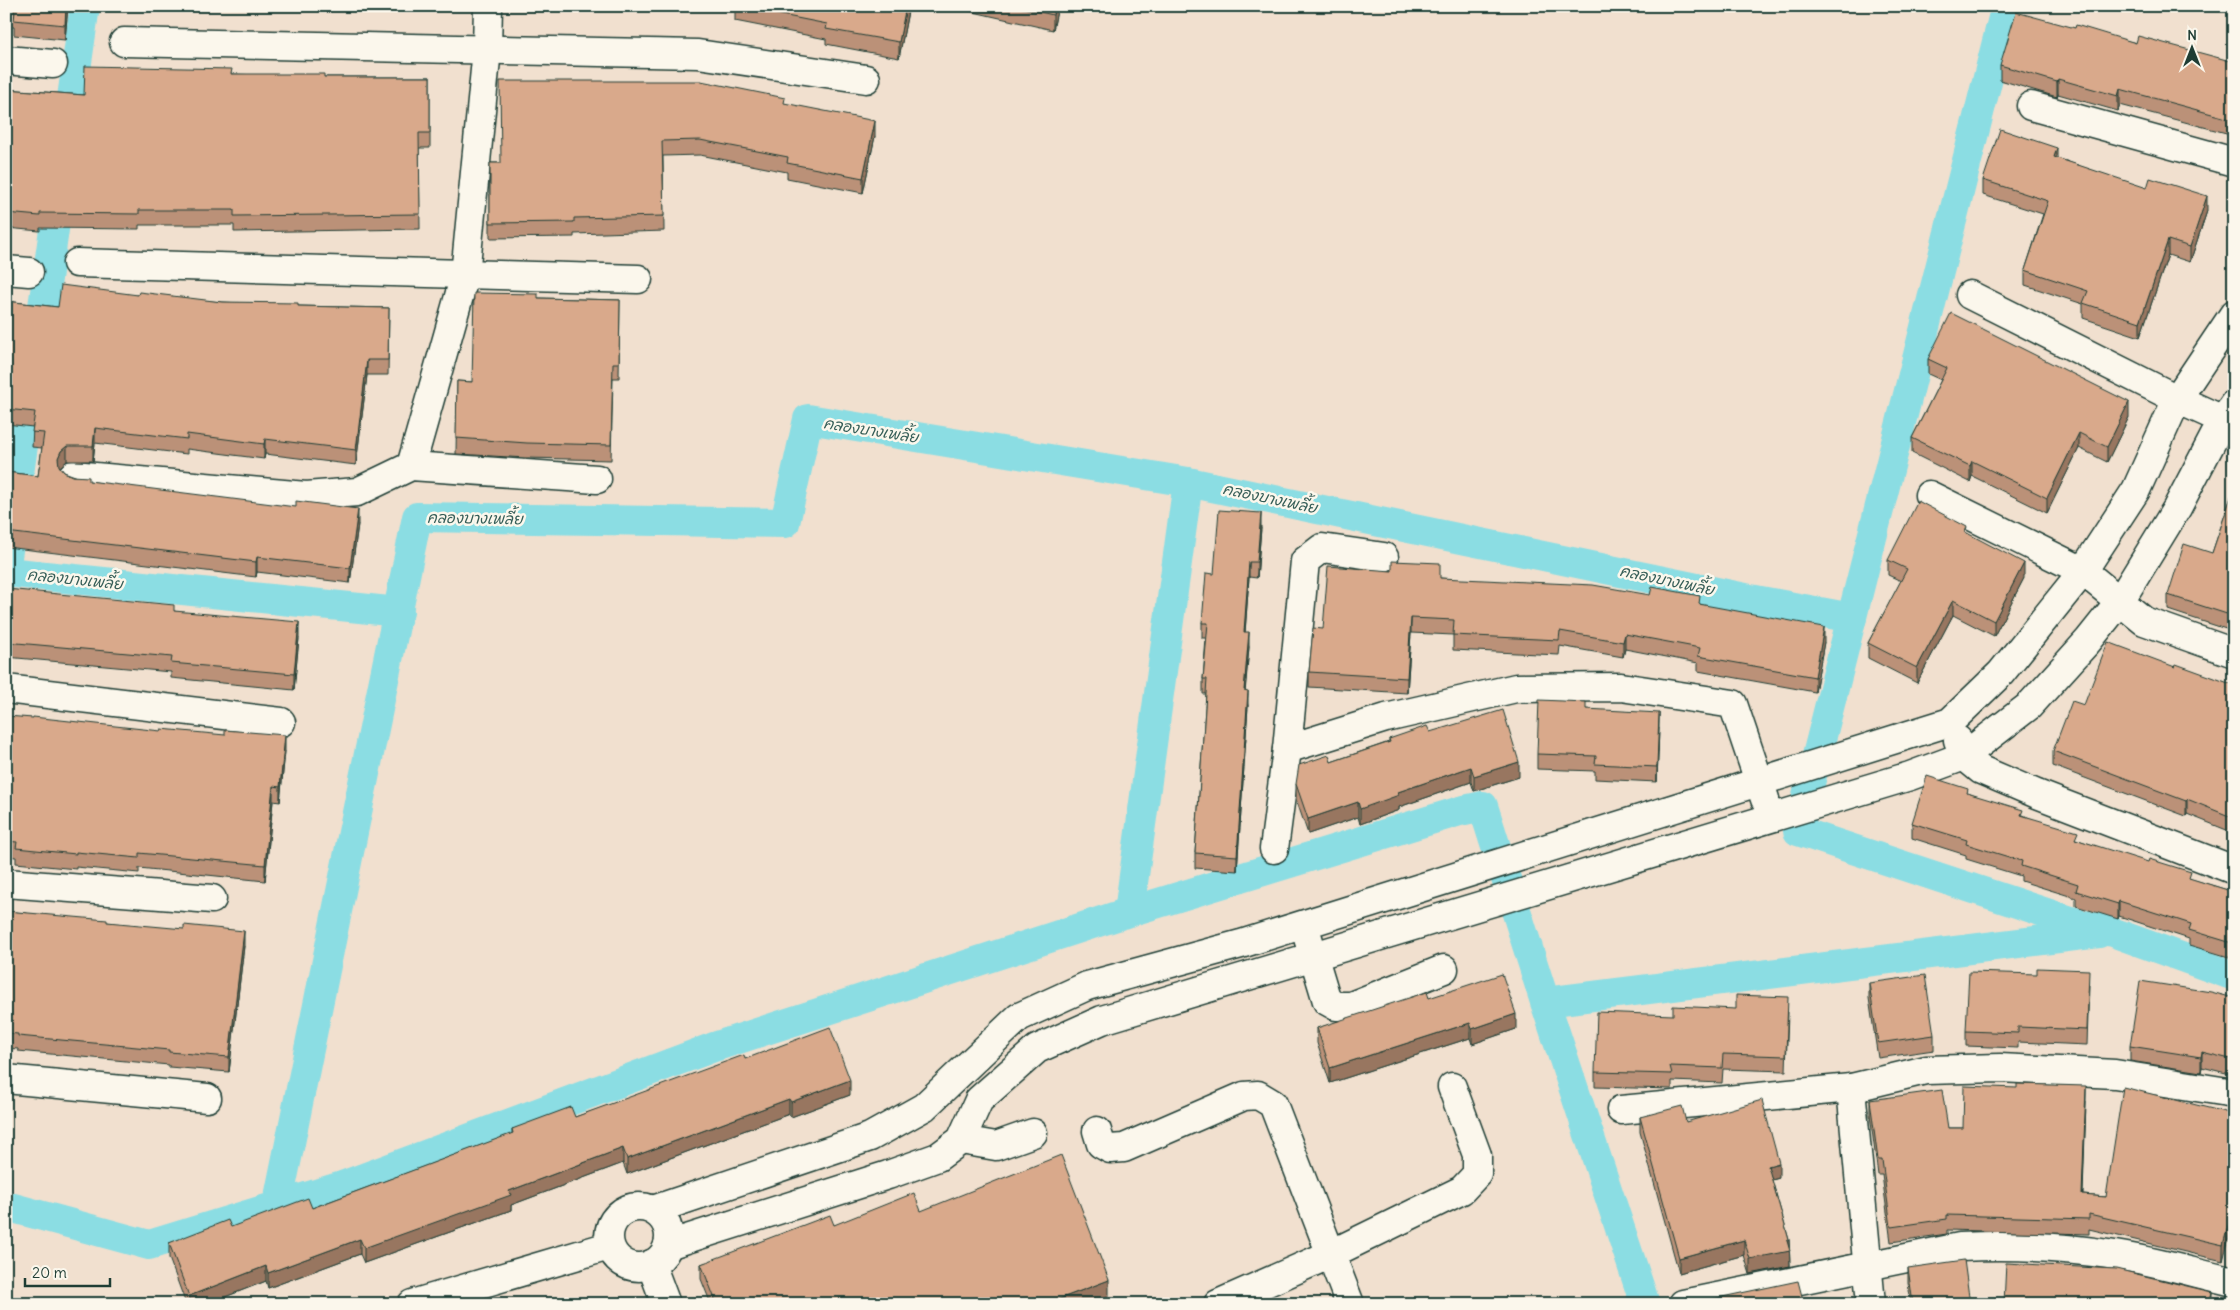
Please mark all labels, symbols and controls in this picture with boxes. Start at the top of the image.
north arrow [2168,22,2218,72]
text: N [2187,26,2197,44]
water label: คลองบางเพลี้ย [822,409,921,447]
water label: คลองบางเพลี้ย [1221,475,1321,517]
water label: คลองบางเพลี้ย [427,504,524,528]
water label: คลองบางเพลี้ย [1618,557,1718,599]
water label: คลองบางเพลี้ย [26,561,125,594]
scale bar [25,1255,110,1287]
text: 20 m [32,1263,67,1282]

